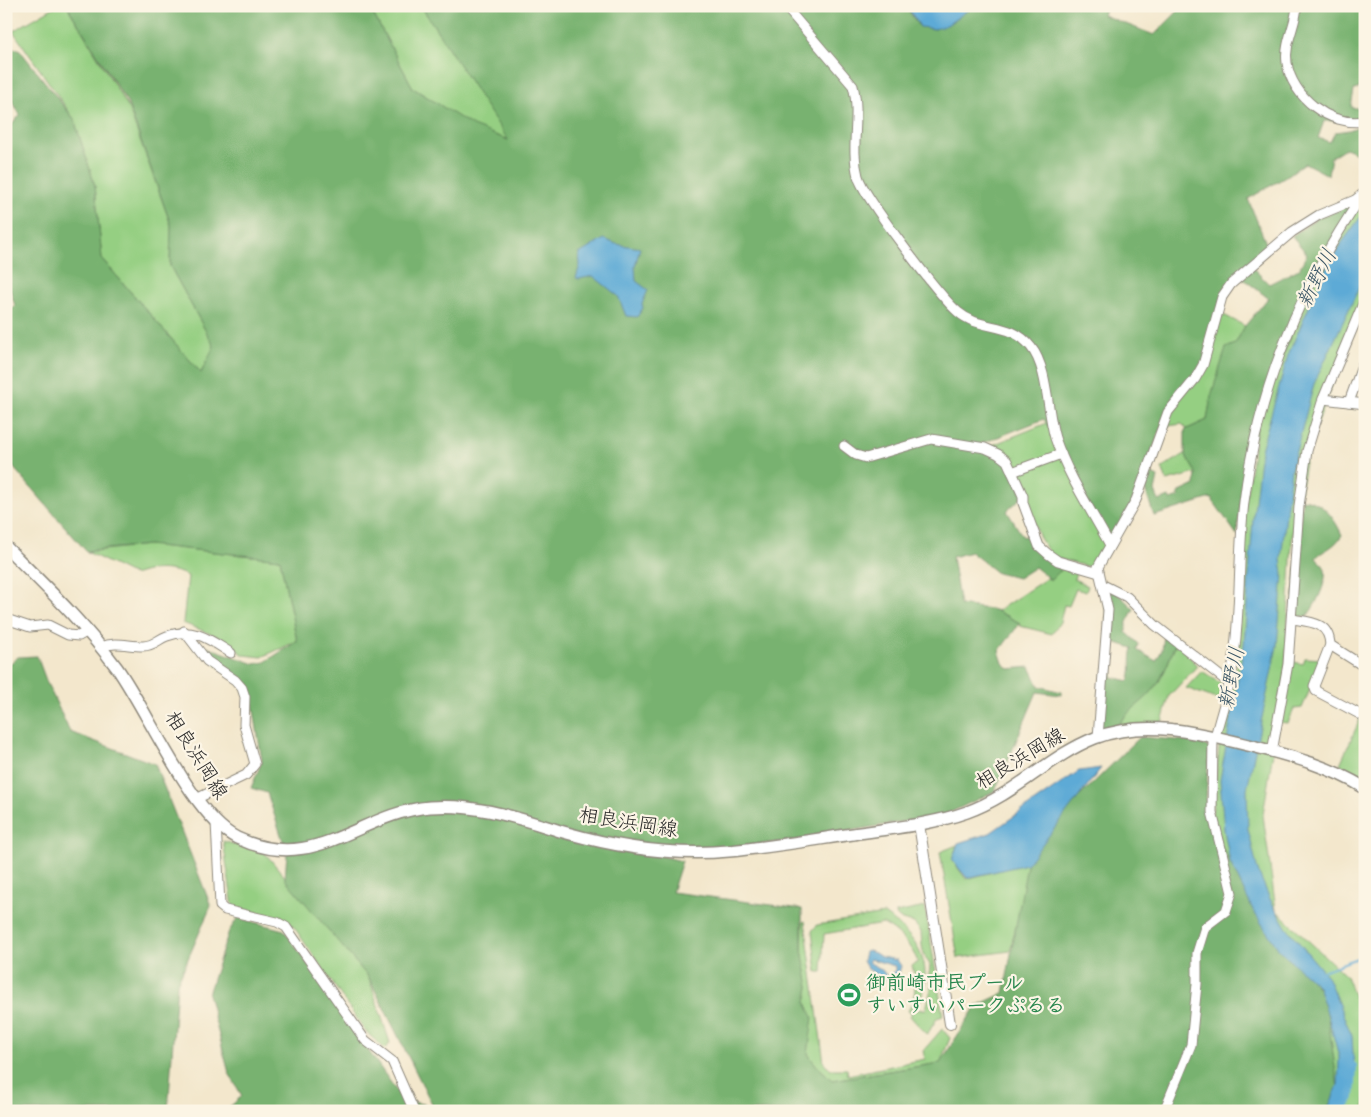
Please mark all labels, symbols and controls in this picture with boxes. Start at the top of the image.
water label: 新野川 [1290,244,1346,314]
water label: 新野川 [1212,644,1254,712]
street label: 相良浜岡線 [156,706,234,806]
street label: 相良浜岡線 [971,722,1071,798]
street label: 相良浜岡線 [576,802,680,846]
place label: 御前崎市民プール すいすいパークぷるる [866,970,1066,1022]
sports icon: 御前崎市民プール すいすいパークぷるる [836,982,862,1008]

